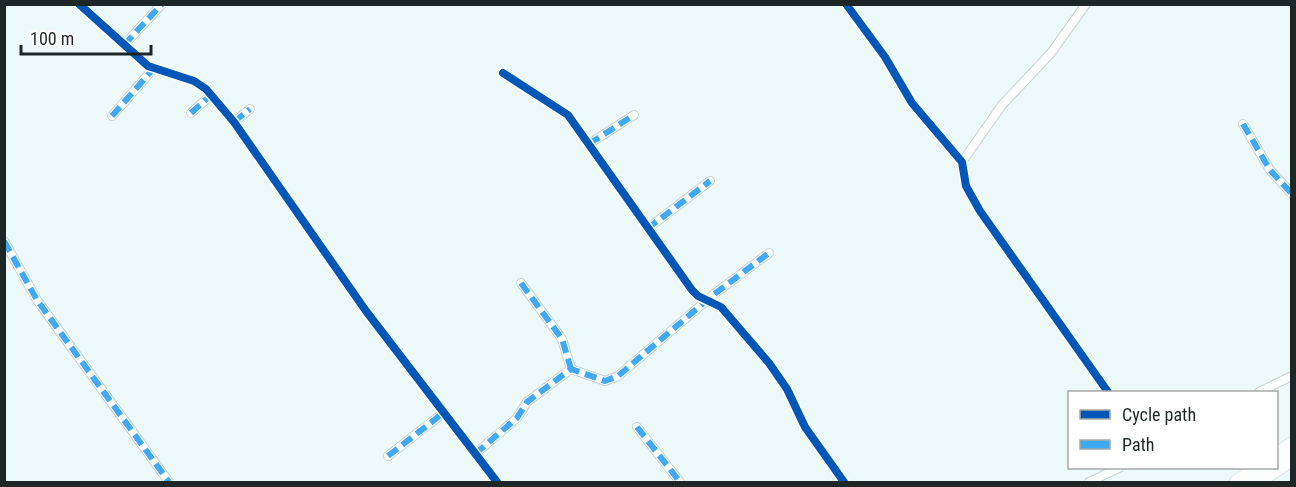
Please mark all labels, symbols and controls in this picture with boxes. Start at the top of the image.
scale bar [21,18,152,56]
text: 100 m [30,28,74,49]
legend [1068,391,1278,469]
text: Cycle path [1122,404,1196,425]
text: Path [1122,434,1155,455]

